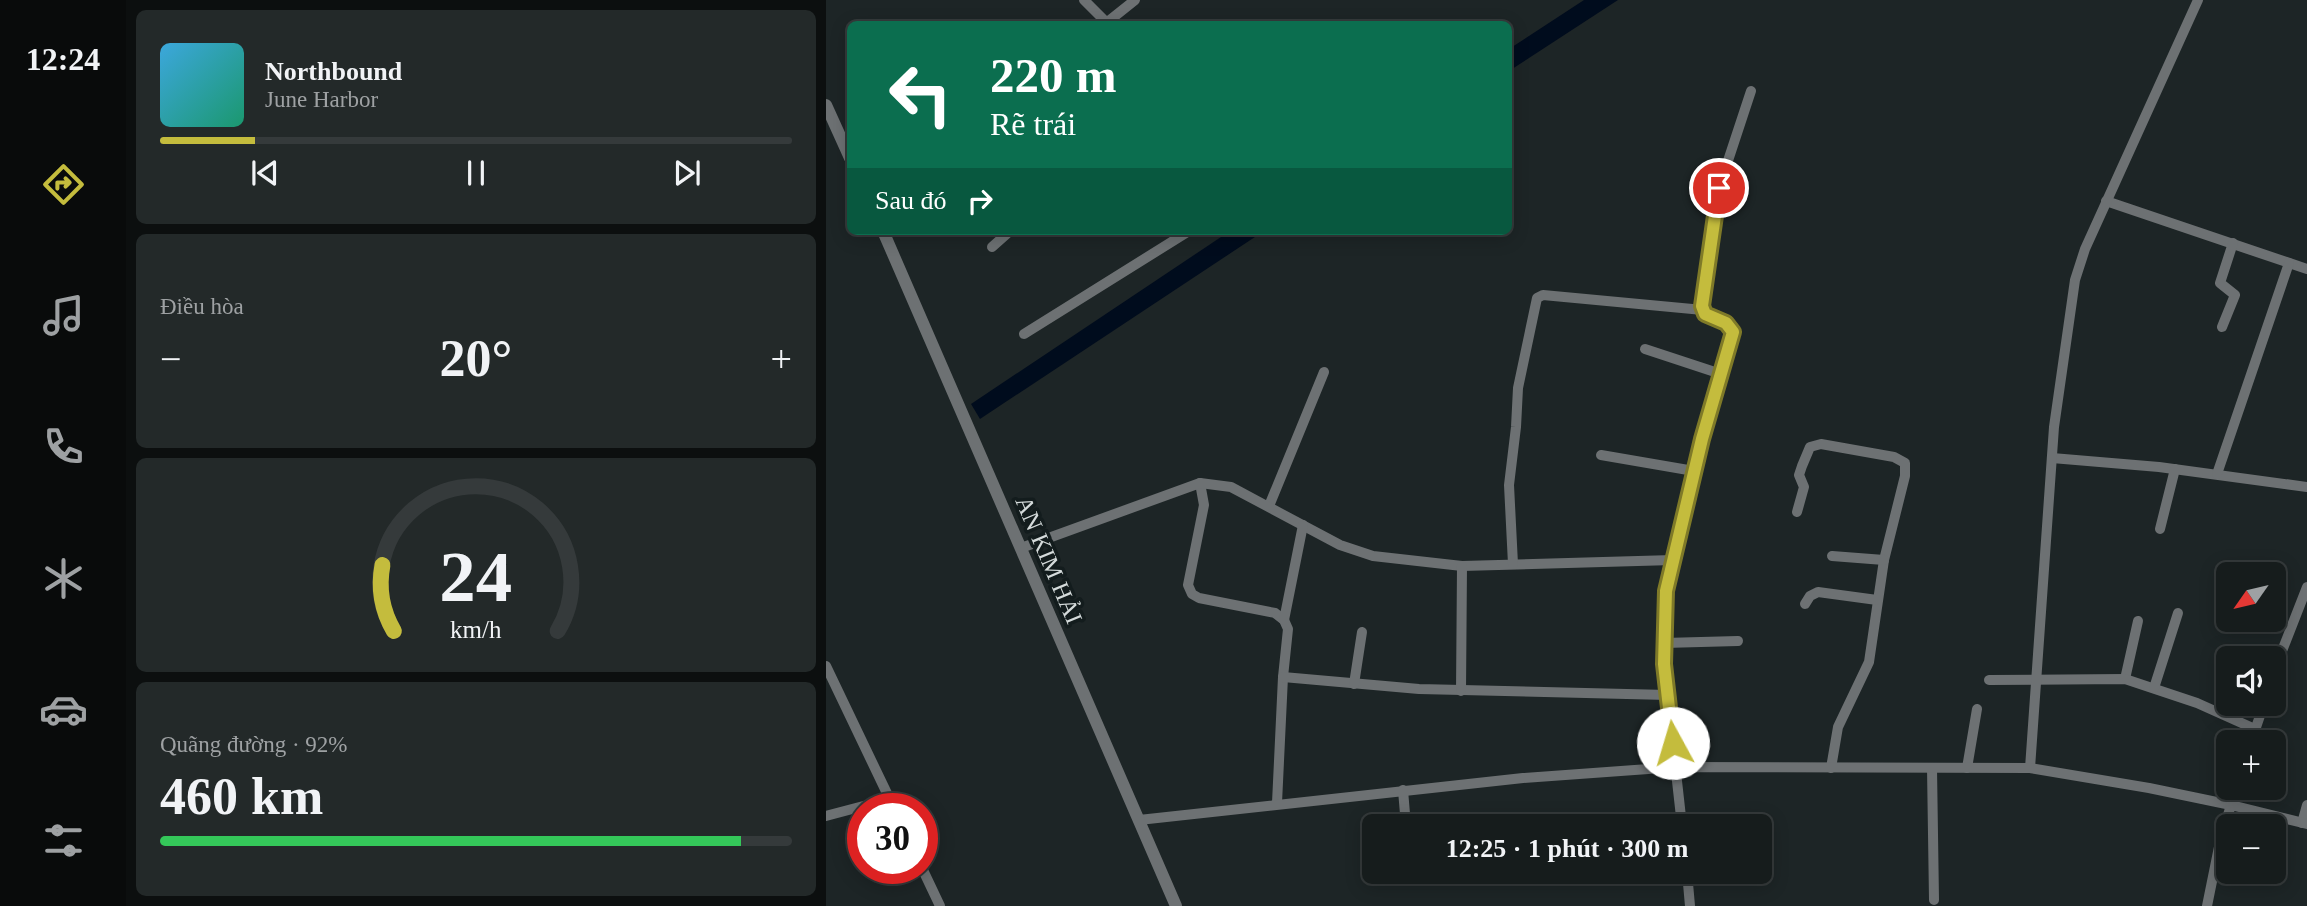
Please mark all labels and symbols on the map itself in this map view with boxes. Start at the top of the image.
pin [1689,158,1749,218]
street label: AN KIM HẢI [1010,492,1088,628]
north arrow [2216,562,2286,632]
position arrow [1636,706,1710,780]
speed limit sign: 30 [847,793,938,884]

